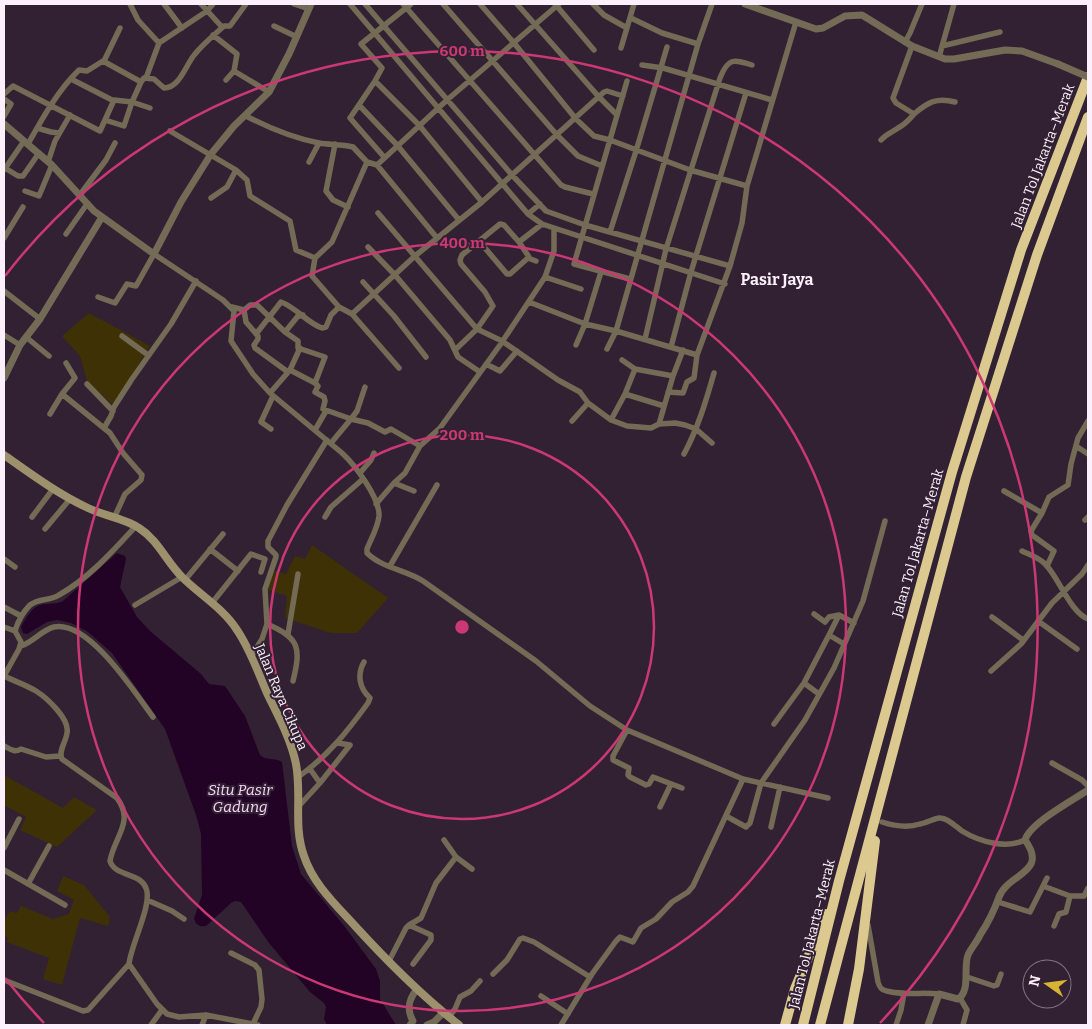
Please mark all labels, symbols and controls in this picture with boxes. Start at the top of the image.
text: 600 m [440,42,485,60]
street label: Jalan Tol Jakarta–Merak [1007,81,1078,232]
text: 400 m [439,234,485,252]
district label: Pasir Jaya [740,270,814,289]
text: 200 m [440,426,485,444]
street label: Jalan Tol Jakarta–Merak [888,467,947,620]
centre of rings [453,618,471,636]
street label: Jalan Raya Cikupa [250,640,311,753]
water label: Situ Pasir Gadung [208,781,273,816]
street label: Jalan Tol Jakarta–Merak [785,857,839,1011]
north arrow [1022,959,1072,1009]
text: N [1025,973,1044,988]

